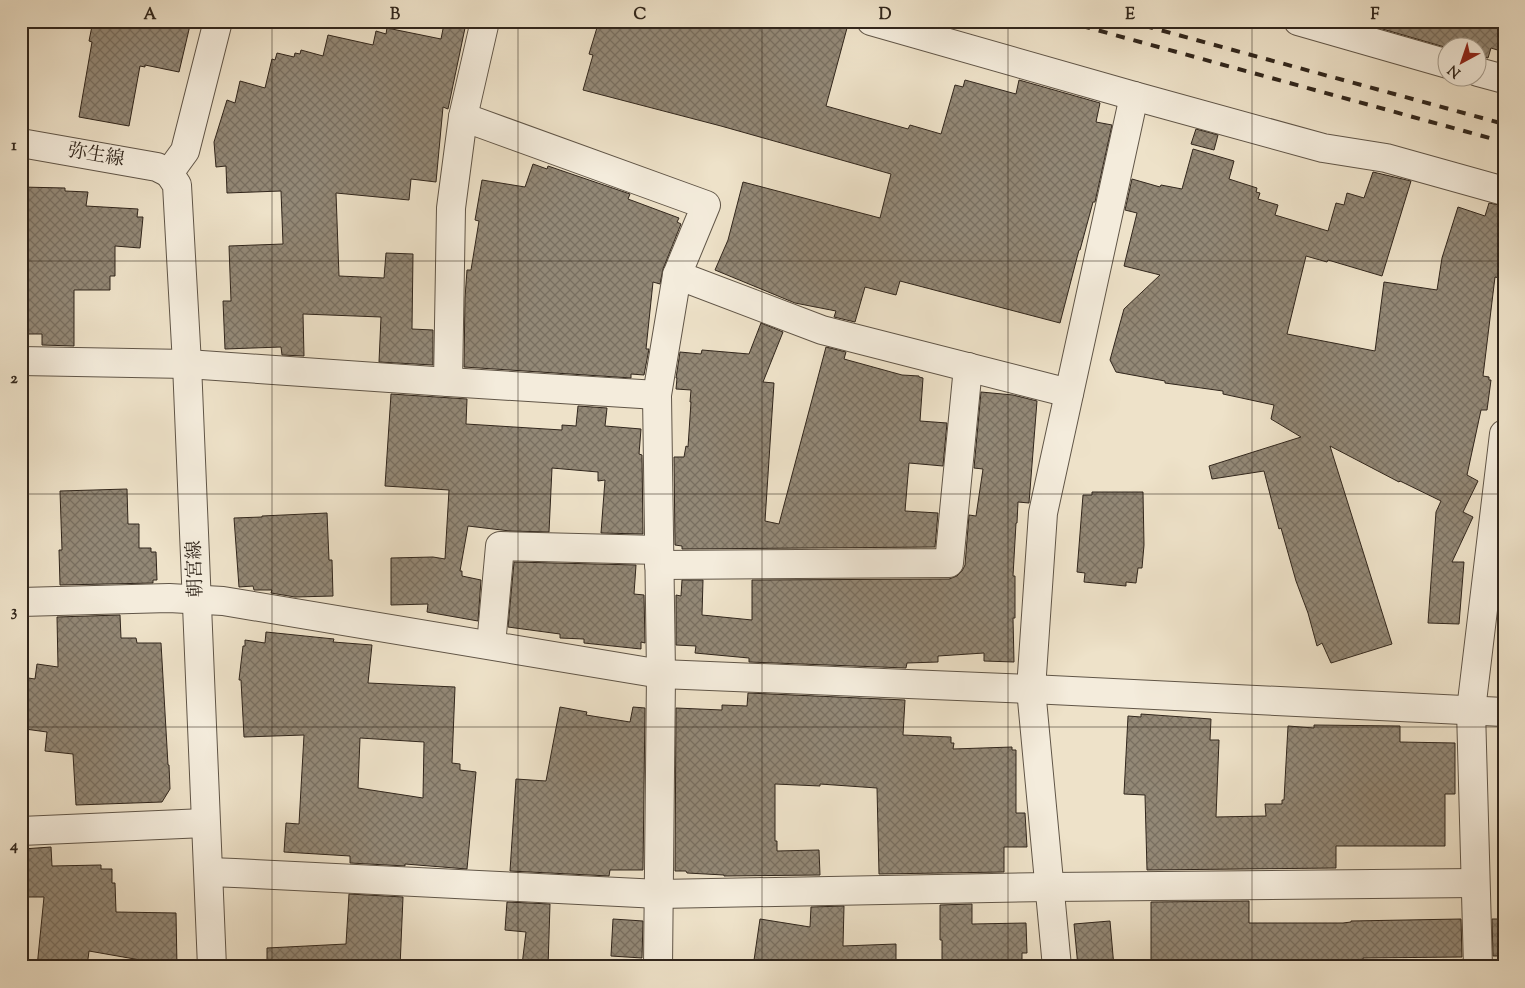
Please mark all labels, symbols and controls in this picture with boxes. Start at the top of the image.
text: A [144,4,157,27]
text: B [390,4,400,27]
text: C [634,4,647,27]
text: D [879,4,892,27]
text: E [1125,4,1135,27]
text: F [1371,4,1380,27]
north arrow [1438,38,1488,88]
text: N [1444,59,1466,82]
text: 1 [11,135,17,158]
street label: 弥生線 [66,138,126,174]
text: 2 [10,368,18,391]
street label: 朝宮線 [182,540,210,598]
text: 3 [11,601,18,624]
text: 4 [9,835,18,858]

